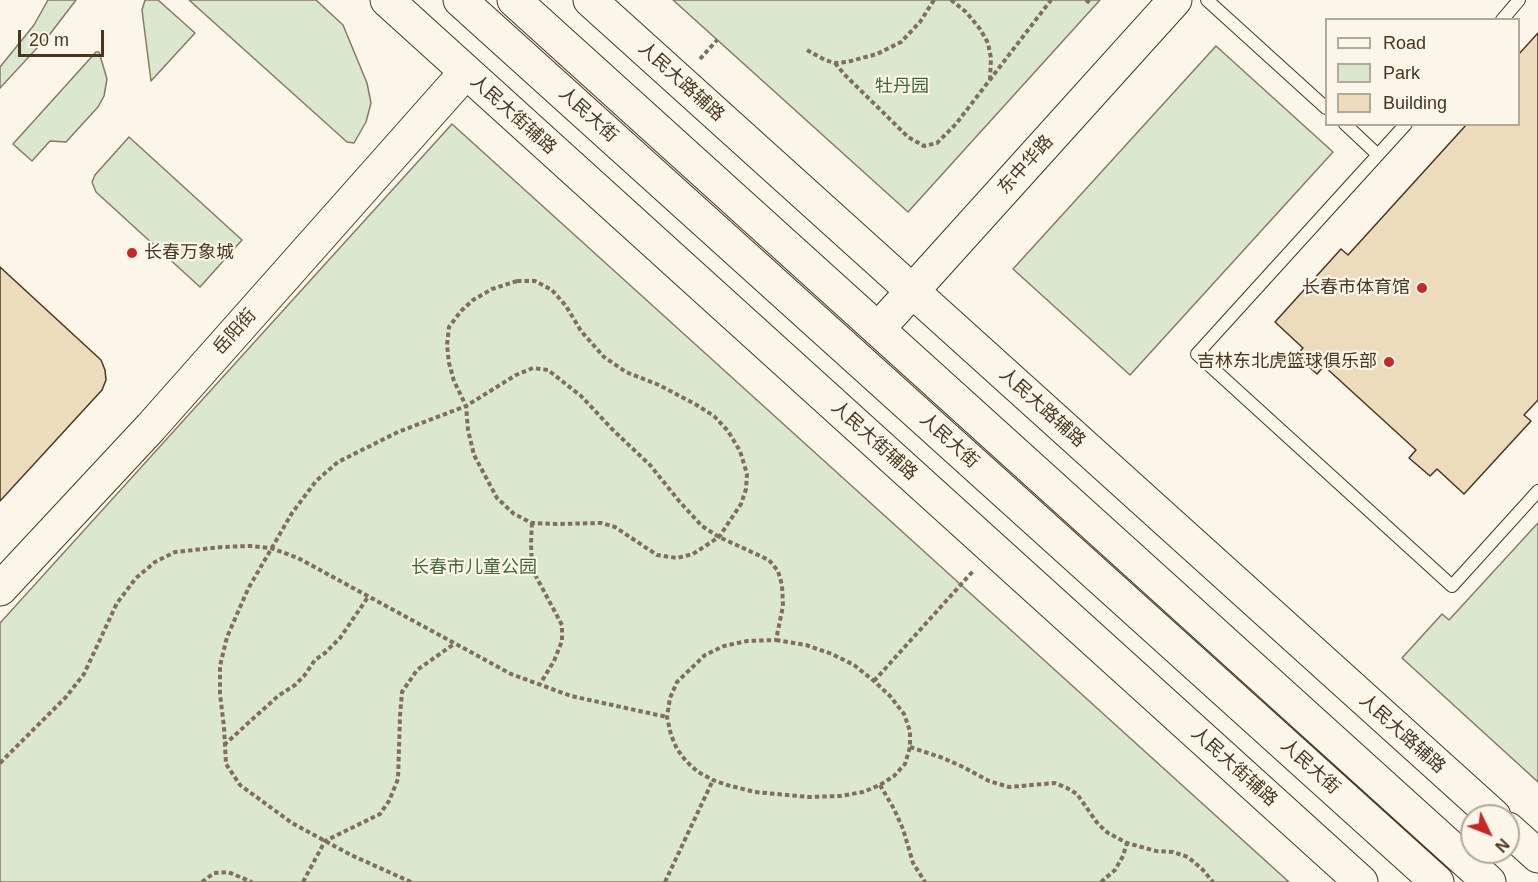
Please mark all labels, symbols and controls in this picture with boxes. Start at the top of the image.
scale bar [21,18,106,56]
legend [1325,18,1520,126]
text: 20 m [29,30,69,50]
text: Road [1383,33,1426,53]
street label: 人民大路辅路 [634,38,728,126]
text: Park [1383,63,1420,83]
street label: 人民大街辅路 [466,71,560,159]
park label: 牡丹园 [875,76,929,98]
street label: 人民大街 [554,83,622,147]
text: Building [1383,93,1447,113]
street label: 东中华路 [994,131,1058,199]
place label: 长春万象城 [144,242,234,264]
marker: 长春万象城 [125,246,139,260]
place label: 长春市体育馆 [1302,277,1410,299]
marker: 长春市体育馆 [1415,281,1429,295]
street label: 岳阳街 [209,305,261,359]
place label: 吉林东北虎篮球俱乐部 [1197,351,1377,373]
marker: 吉林东北虎篮球俱乐部 [1382,355,1396,369]
street label: 人民大路辅路 [995,364,1089,452]
street label: 人民大街辅路 [827,397,921,485]
street label: 人民大街 [915,409,983,473]
park label: 长春市儿童公园 [411,557,537,579]
street label: 人民大路辅路 [1355,690,1449,778]
street label: 人民大街辅路 [1187,723,1281,811]
street label: 人民大街 [1276,735,1344,799]
north arrow [1460,804,1520,864]
text: N [1492,835,1512,855]

